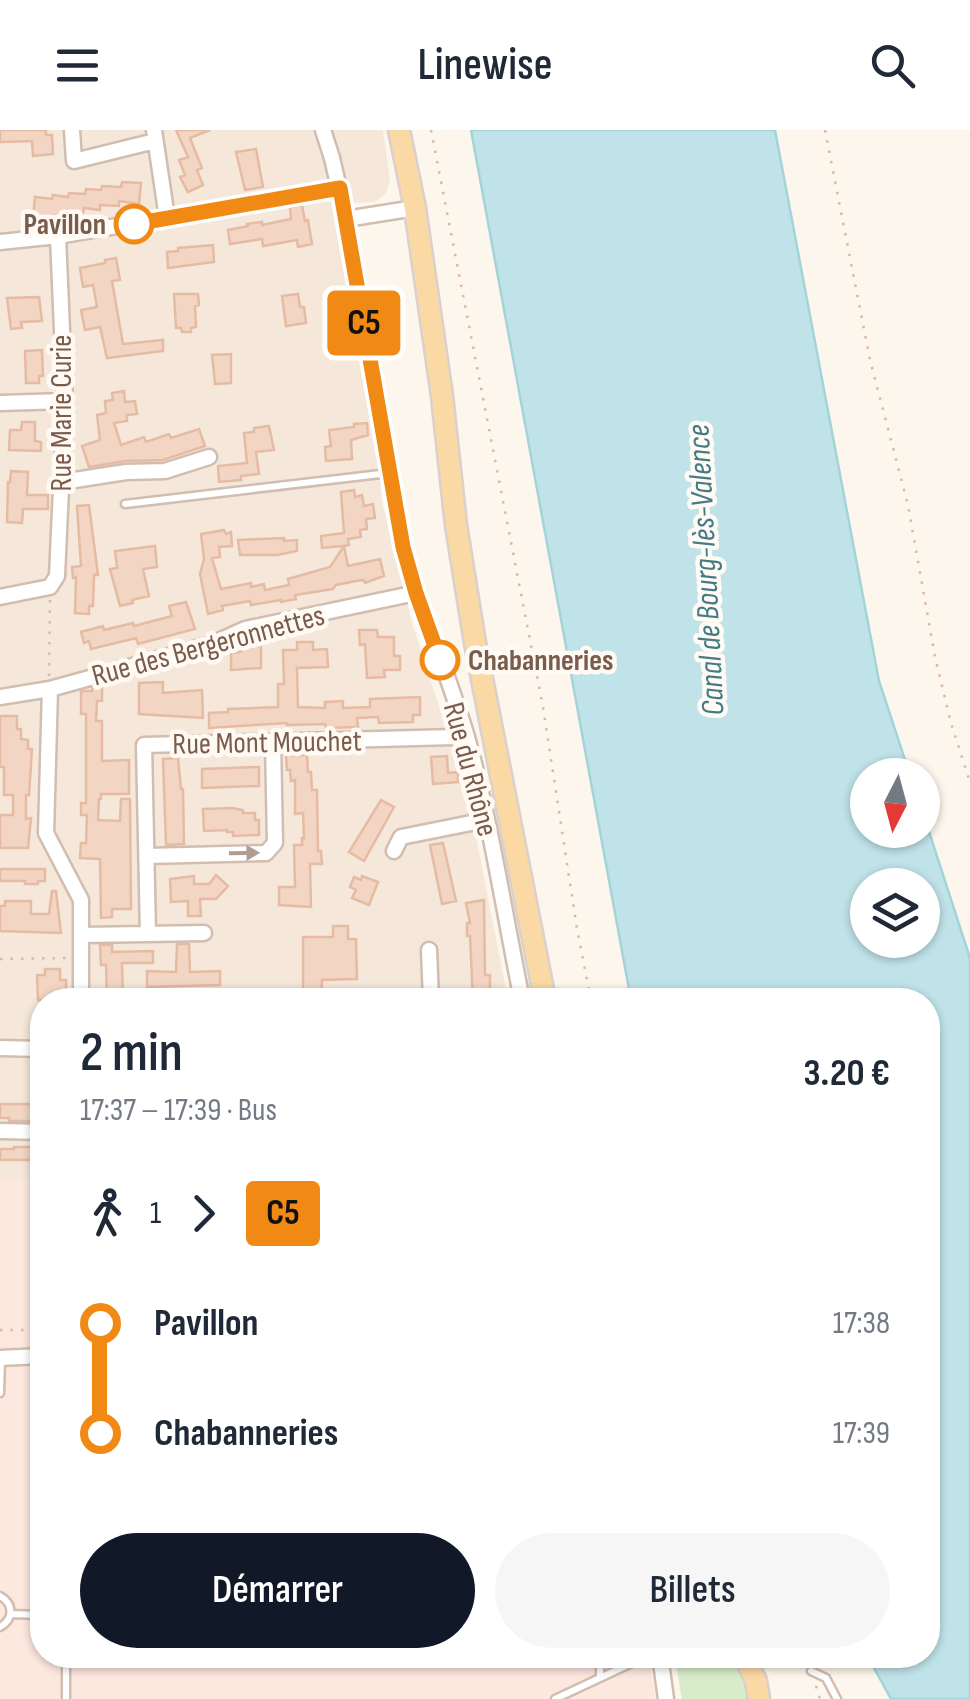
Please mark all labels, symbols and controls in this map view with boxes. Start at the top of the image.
icon: menu [50,38,105,93]
text: Linewise [417,38,553,93]
icon: search [865,38,920,93]
marker: Pavillon [115,205,153,243]
place label: Pavillon [23,207,106,243]
line badge: C5 [319,290,409,356]
text: C5 [347,302,381,345]
street label: Rue Marie Curie [44,335,80,491]
water label: Canal de Bourg-lès-Valence [679,423,734,717]
street label: Rue des Bergeronnettes [88,598,329,694]
marker: Chabanneries [421,641,459,679]
place label: Chabanneries [468,643,613,679]
street label: Rue du Rhône [435,698,505,840]
street label: Rue Mont Mouchet [172,723,362,763]
north arrow [850,758,940,848]
map controls [850,758,940,958]
one-way arrow [229,845,261,861]
button: layers [850,868,940,958]
text: 2 min [80,1020,183,1087]
text: 3.20 € [803,1051,890,1096]
text: 17:37 – 17:39 · Bus [80,1091,277,1130]
icon: walk [80,1186,135,1241]
icon: forward [176,1186,231,1241]
text: C5 [266,1192,300,1235]
text: 1 [150,1194,161,1233]
text: Pavillon [154,1301,259,1346]
text: 17:38 [833,1304,890,1343]
text: Chabanneries [154,1411,338,1456]
text: 17:39 [833,1414,890,1453]
button: Démarrer [80,1533,475,1648]
button: Billets [495,1533,890,1648]

